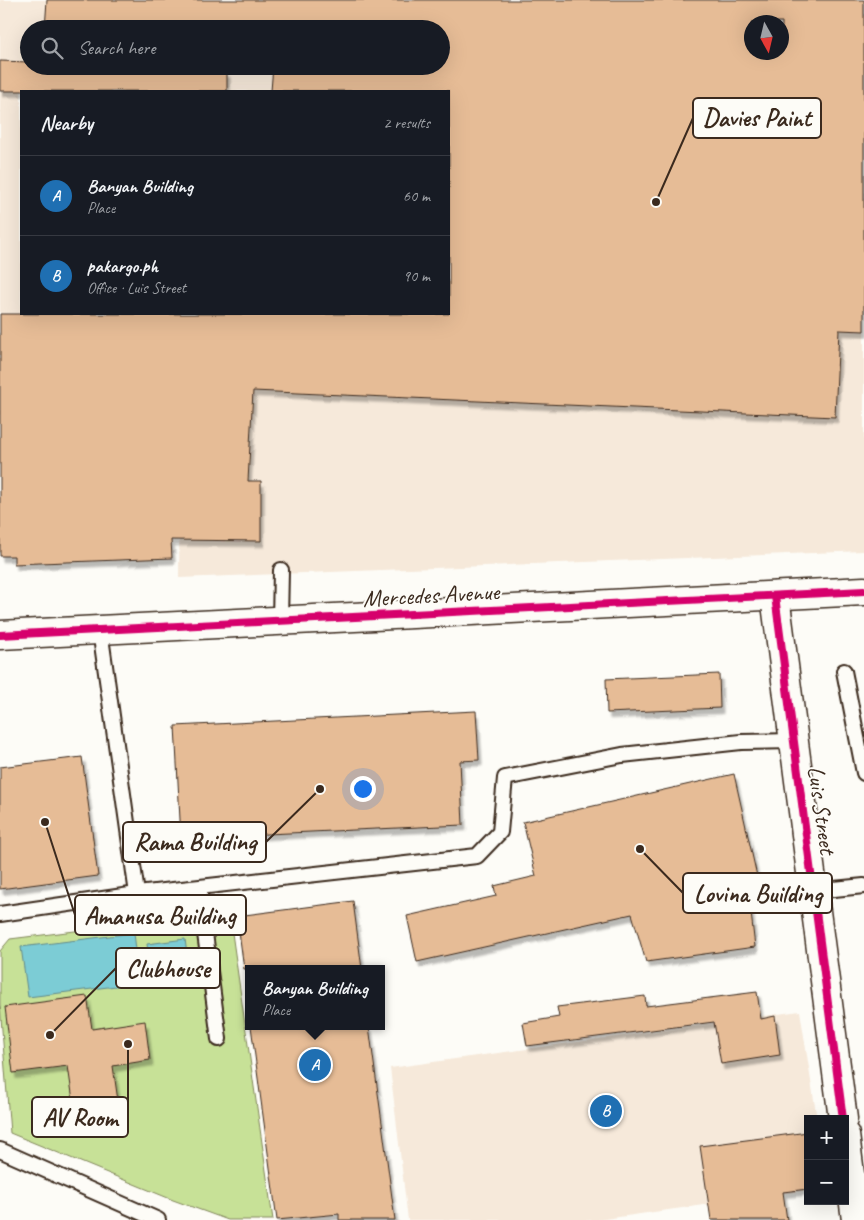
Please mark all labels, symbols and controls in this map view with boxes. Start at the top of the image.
north arrow [744,15,789,60]
search box [20,20,450,75]
icon: search [38,34,66,62]
text: Search here [78,36,155,60]
callout: Davies Paint [693,98,821,138]
text: Davies Paint [703,102,814,134]
text: Nearby [40,110,93,136]
text: 2 results [383,113,430,133]
text: Banyan Building [87,174,193,198]
text: A [52,186,60,206]
text: 60 m [403,186,430,206]
text: Place [87,198,115,218]
text: pakargo.ph [87,254,158,278]
text: B [52,266,60,286]
text: 90 m [403,266,430,286]
text: Office · Luis Street [87,278,186,298]
street label: Mercedes Avenue [362,576,502,614]
street label: Luis Street [801,764,843,858]
your location [350,776,376,802]
callout: Rama Building [123,822,266,862]
text: Rama Building [134,826,259,858]
callout: Lovina Building [683,873,832,913]
text: Lovina Building [694,878,824,910]
callout: Amanusa Building [75,895,246,935]
text: Amanusa Building [84,900,238,932]
callout: Clubhouse [116,948,220,988]
text: Clubhouse [126,953,213,985]
popup [245,965,385,1030]
text: Banyan Building [262,976,368,1000]
text: Place [262,1000,290,1020]
pin: A [299,1046,331,1084]
pin: B [590,1092,622,1130]
callout: AV Room [32,1097,128,1137]
text: AV Room [43,1102,120,1134]
map controls [804,1115,849,1205]
button: + [804,1115,849,1160]
button: − [804,1160,849,1205]

